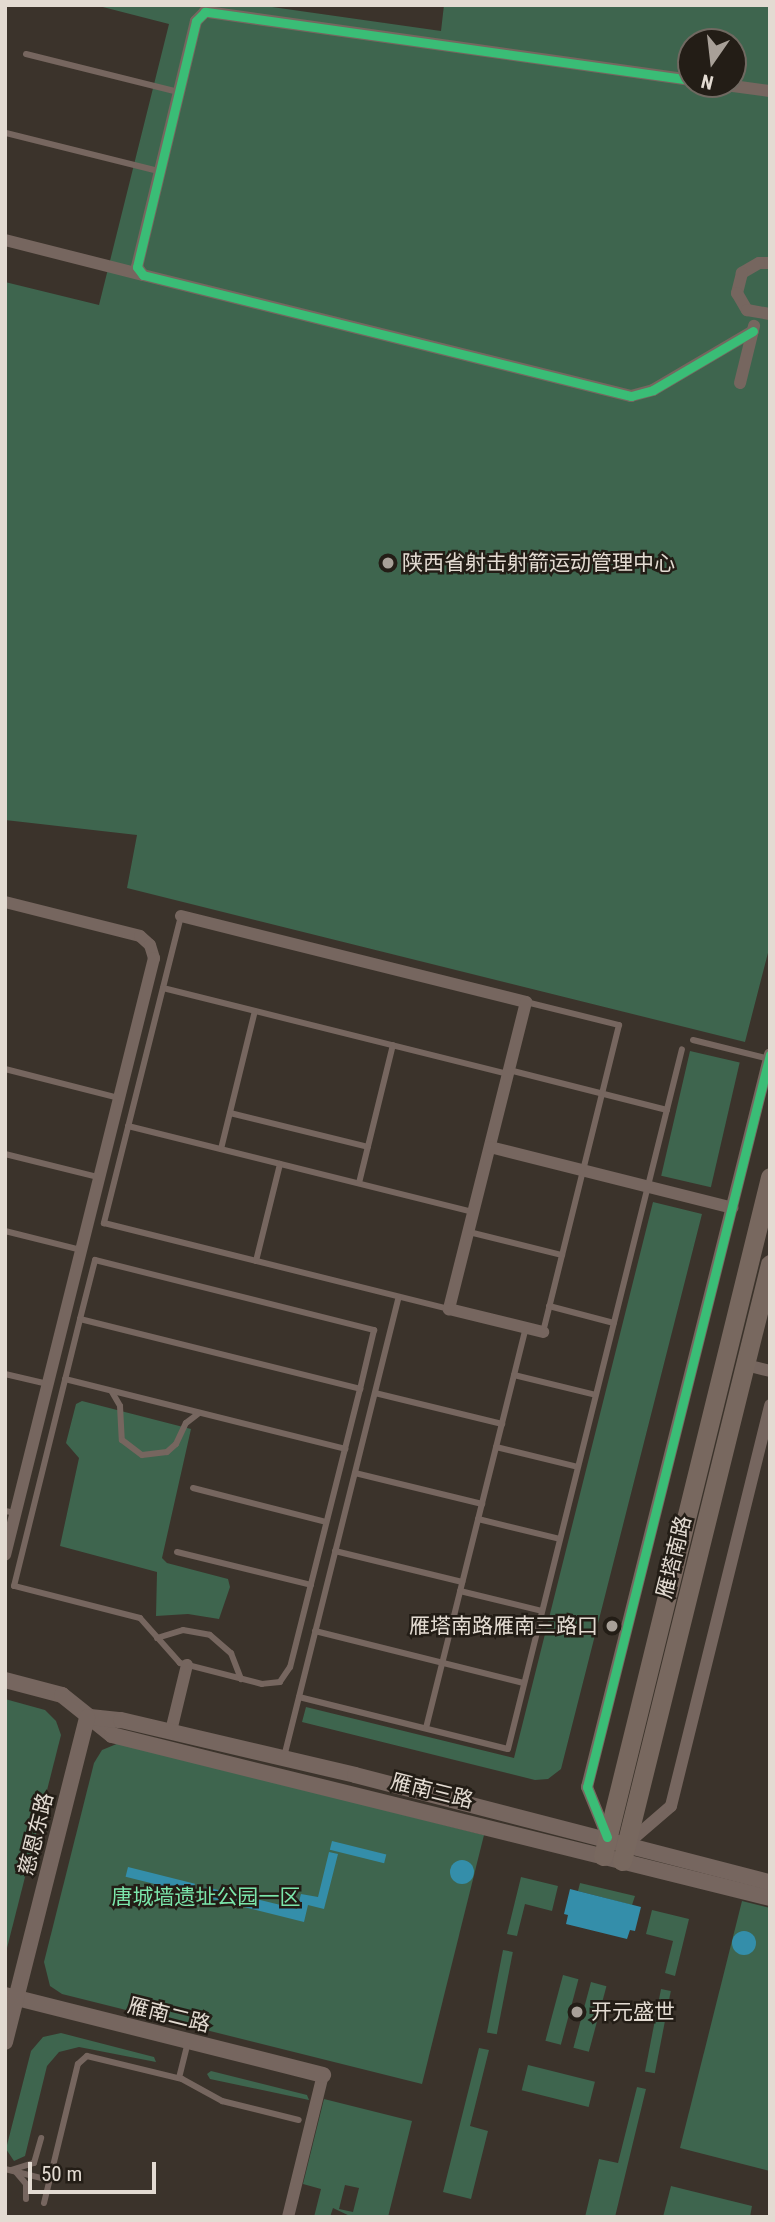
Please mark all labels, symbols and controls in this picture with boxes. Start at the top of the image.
north arrow [677,28,747,98]
text: N [699,69,716,94]
place label: 陕西省射击射箭运动管理中心 [402,550,675,576]
marker: 陕西省射击射箭运动管理中心 [380,555,396,571]
street label: 雁塔南路 [652,1513,696,1601]
place label: 雁塔南路雁南三路口 [409,1613,598,1639]
marker: 雁塔南路雁南三路口 [604,1618,620,1634]
street label: 雁南三路 [388,1769,476,1813]
street label: 慈恩东路 [14,1790,58,1878]
park label: 唐城墙遗址公园一区 [112,1884,300,1910]
street label: 雁南二路 [125,1993,213,2037]
place label: 开元盛世 [591,1999,675,2025]
marker: 开元盛世 [569,2004,585,2020]
scale bar [32,2148,159,2192]
text: 50 m [41,2162,82,2186]

